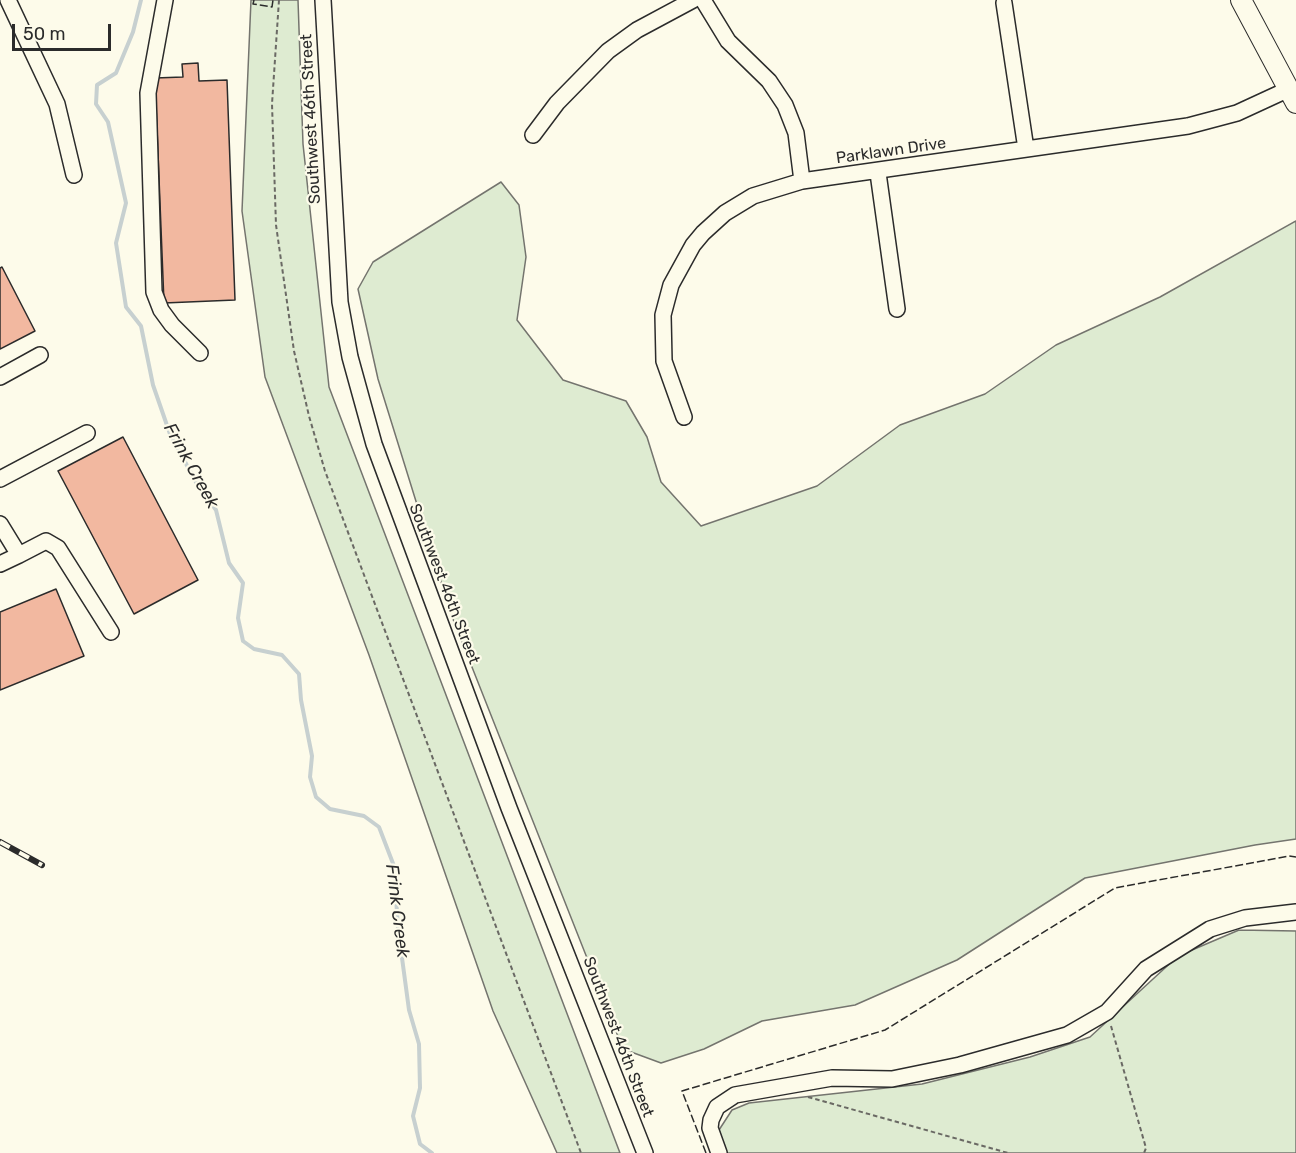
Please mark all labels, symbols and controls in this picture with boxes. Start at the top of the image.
scale bar [15,12,114,50]
text: 50 m [23,23,66,45]
street label: Southwest 46th Street [297,33,325,205]
street label: Parklawn Drive [835,134,947,168]
water label: Frink Creek [159,420,223,512]
street label: Southwest 46th Street [405,501,483,667]
water label: Frink Creek [381,863,413,959]
street label: Southwest 46th Street [579,954,657,1120]

